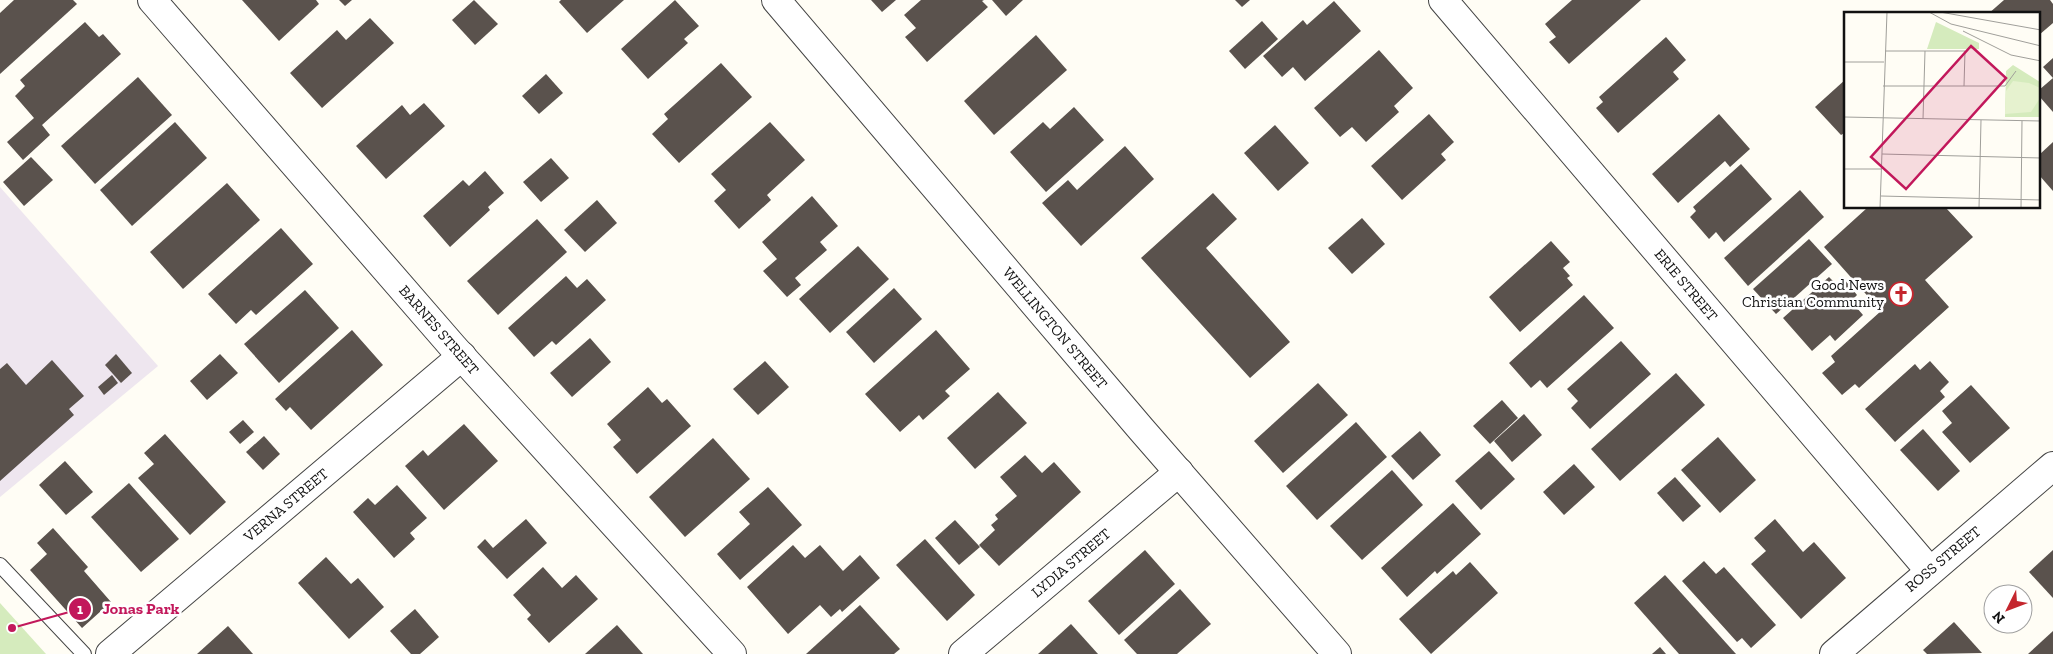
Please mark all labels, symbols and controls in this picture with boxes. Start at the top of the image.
inset map [1844,12,2040,209]
street label: ERIE STREET [1651,245,1721,325]
street label: WELLINGTON STREET [999,264,1111,392]
place label: Good News Christian Community [1742,276,1884,311]
church icon: Good News Christian Community [1888,281,1914,307]
street label: BARNES STREET [395,282,483,378]
street label: VERNA STREET [239,464,332,546]
street label: ROSS STREET [1902,522,1984,596]
street label: LYDIA STREET [1028,525,1114,601]
north arrow [1983,584,2033,634]
callout: Jonas Park [68,593,190,624]
text: Jonas Park [103,599,180,618]
text: 1 [77,600,83,618]
text: N [1989,607,2009,627]

